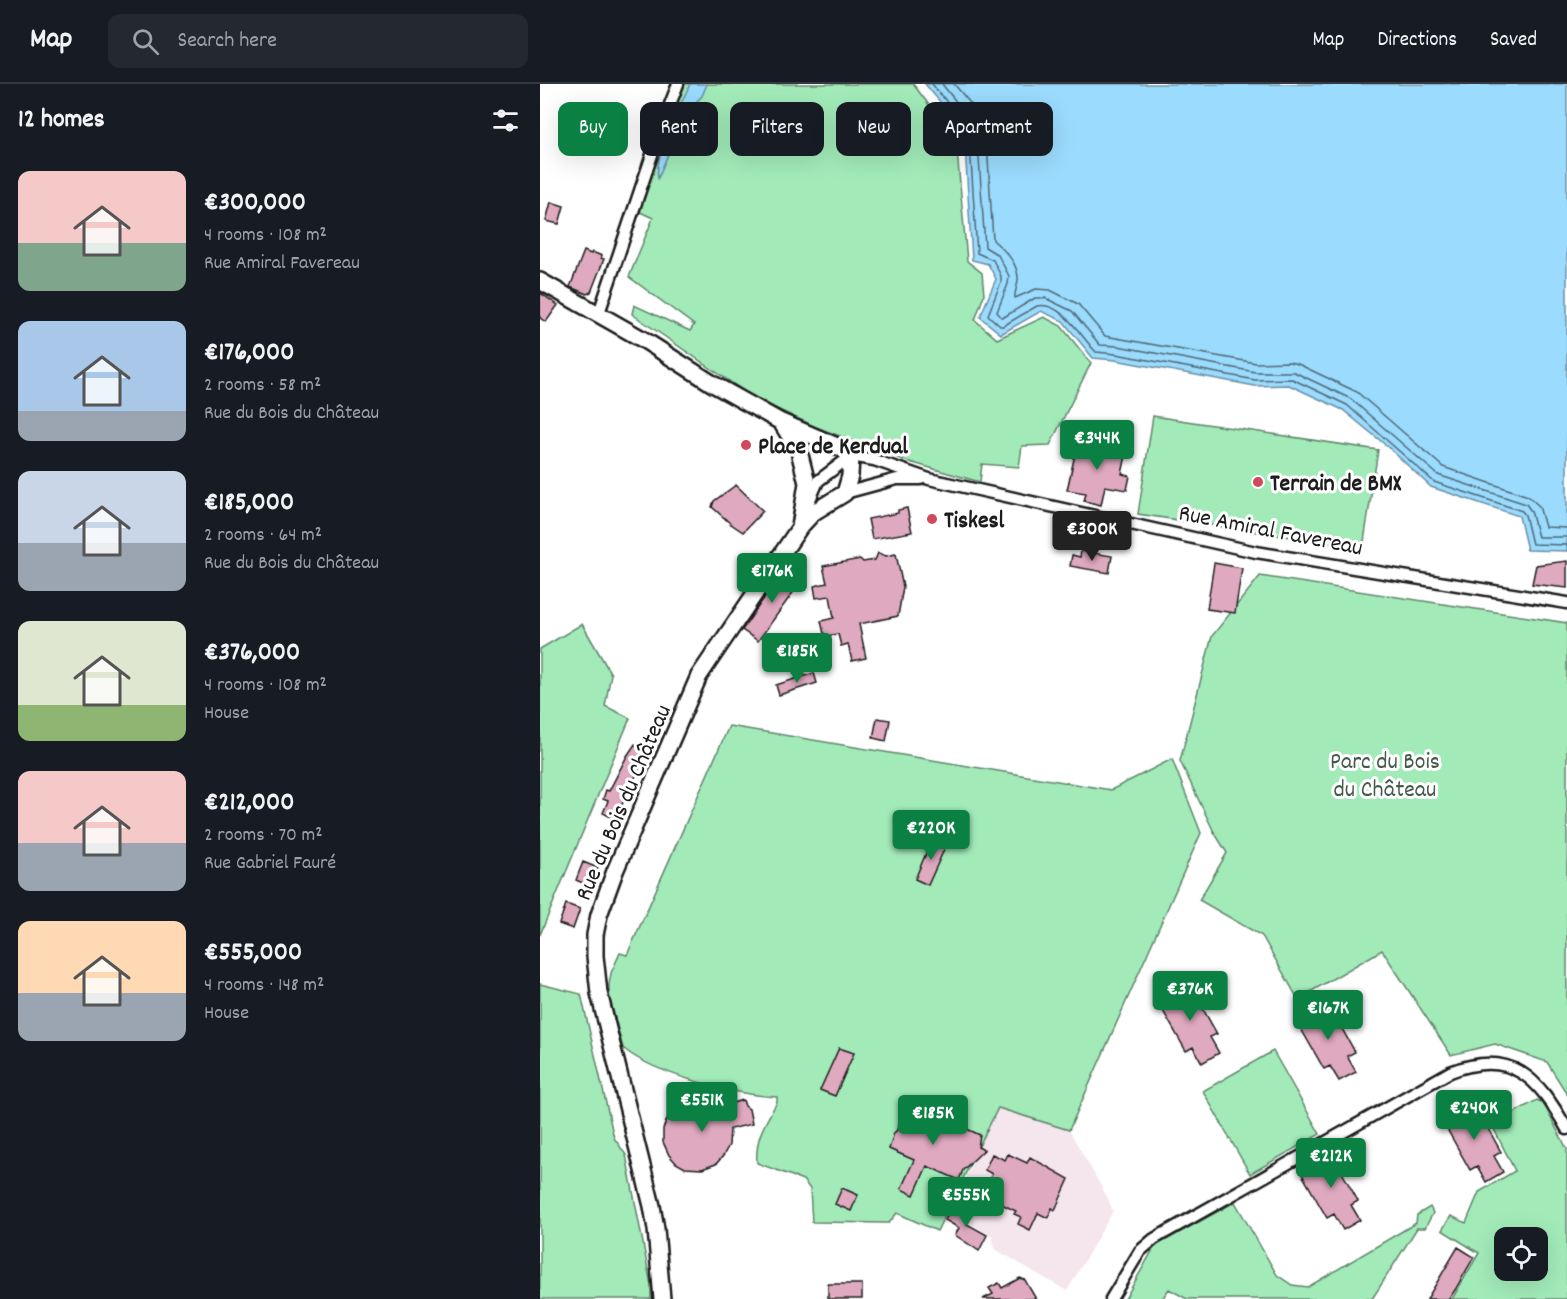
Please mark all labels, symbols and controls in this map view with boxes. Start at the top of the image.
search box [108,14,528,68]
text: Map [30,21,72,61]
icon: search [129,25,162,58]
text: Search here [177,26,277,57]
text: Map [1313,26,1344,56]
text: Directions [1377,26,1457,56]
text: Saved [1490,26,1537,56]
text: 12 homes [18,102,105,139]
chip: Buy [558,102,628,156]
chip: Rent [640,102,718,156]
chip: Filters [730,102,824,156]
chip: New [836,102,911,156]
chip: Apartment [923,102,1053,156]
icon: filters [489,104,522,137]
text: €300,000 [204,185,306,222]
icon: home [66,195,138,267]
text: 4 rooms · 108 m² [204,222,327,250]
text: Rue Amiral Favereau [204,250,360,278]
text: €176,000 [204,335,294,372]
icon: home [66,345,138,417]
text: 2 rooms · 58 m² [204,372,321,400]
text: Rue du Bois du Château [204,400,379,428]
pin: €344K [1055,420,1139,471]
text: €344K [1074,425,1120,453]
place label: Place de Kerdual [758,431,908,465]
marker: Place de Kerdual [739,438,753,452]
place label: Terrain de BMX [1270,468,1402,502]
marker: Terrain de BMX [1251,475,1265,489]
text: €185,000 [204,485,294,522]
icon: home [66,495,138,567]
street label: Rue Amiral Favereau [1175,497,1365,566]
place label: Tiskesl [944,505,1005,539]
pin: €300K [1050,511,1134,562]
marker: Tiskesl [925,512,939,526]
text: €300K [1066,516,1118,544]
text: 2 rooms · 64 m² [204,522,322,550]
text: Rue du Bois du Château [204,550,379,578]
pin: €176K [730,553,814,604]
text: €176K [751,558,793,586]
pin: €185K [755,633,839,684]
text: €376,000 [204,635,300,672]
text: €185K [776,638,818,666]
icon: home [66,645,138,717]
text: 4 rooms · 108 m² [204,672,327,700]
text: House [204,700,249,728]
street label: Rue du Bois du Château [568,700,681,907]
park label: Parc du Bois du Château [1330,746,1440,808]
text: €212,000 [204,785,294,822]
icon: home [66,795,138,867]
pin: €220K [889,810,973,861]
text: €220K [907,815,955,843]
text: 2 rooms · 70 m² [204,822,323,850]
text: Rue Gabriel Fauré [204,850,336,878]
text: €555,000 [204,935,302,972]
icon: home [66,945,138,1017]
pin: €376K [1148,971,1232,1022]
text: 4 rooms · 148 m² [204,972,324,1000]
text: €376K [1167,976,1213,1004]
pin: €167K [1286,990,1370,1041]
text: €167K [1307,995,1349,1023]
text: House [204,1000,249,1028]
pin: €551K [660,1082,744,1133]
text: €551K [680,1087,724,1115]
pin: €240K [1432,1090,1516,1141]
pin: €185K [891,1095,975,1146]
text: €240K [1450,1095,1498,1123]
text: €185K [912,1100,954,1128]
pin: €212K [1289,1138,1373,1189]
text: €212K [1310,1143,1352,1171]
pin: €555K [924,1177,1008,1228]
text: €555K [942,1182,990,1210]
map controls [1494,1227,1548,1281]
button: locate [1494,1227,1548,1281]

